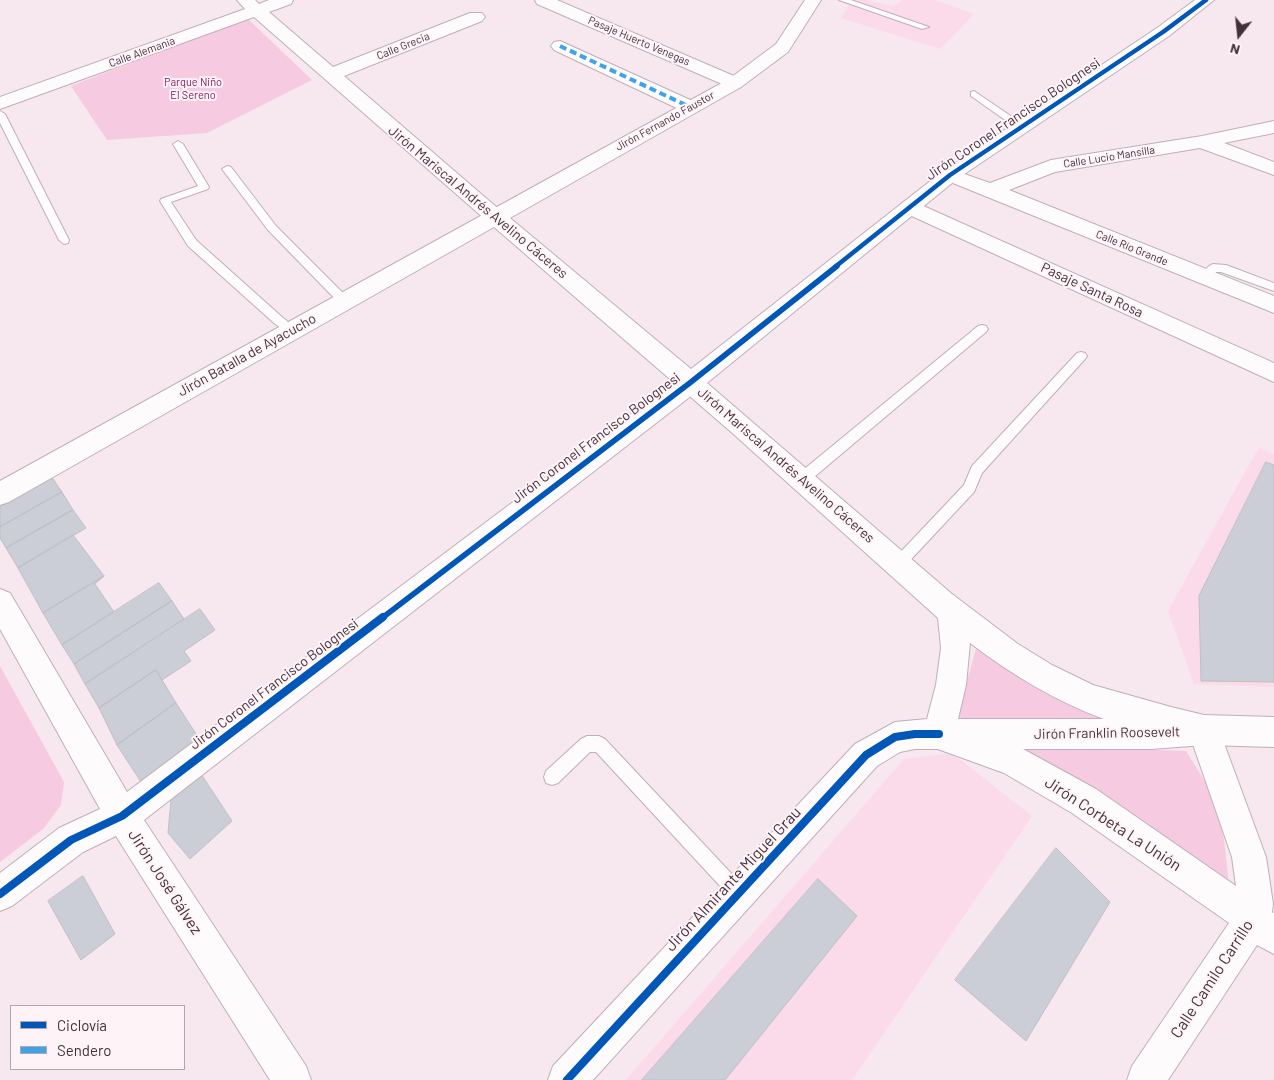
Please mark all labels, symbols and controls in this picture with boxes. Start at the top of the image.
north arrow [1214,10,1264,60]
street label: Pasaje Huerto Venegas [586,14,692,68]
street label: Calle Grecia [375,29,431,63]
street label: Calle Alemania [107,34,177,70]
text: N [1228,40,1242,59]
street label: Jirón Coronel Francisco Bolognesi [923,54,1103,184]
park label: Parque Niño El Sereno [164,75,222,101]
street label: Jirón Fernando Faustor [613,88,717,154]
street label: Jirón Mariscal Andrés Avelino Cáceres [385,122,571,282]
street label: Calle Lucio Mansilla [1062,143,1156,171]
street label: Calle Río Grande [1094,228,1170,268]
street label: Pasaje Santa Rosa [1038,259,1146,321]
street label: Jirón Batalla de Ayacucho [175,310,319,400]
street label: Jirón Coronel Francisco Bolognesi [508,369,684,507]
street label: Jirón Mariscal Andrés Avelino Cáceres [694,384,878,546]
street label: Jirón Coronel Francisco Bolognesi [186,615,362,753]
street label: Jirón Franklin Roosevelt [1034,723,1180,743]
street label: Jirón Corbeta La Unión [1041,773,1185,875]
street label: Jirón Almirante Miguel Grau [661,803,805,955]
street label: Jirón José Gálvez [124,826,206,938]
street label: Calle Camilo Carrillo [1167,916,1257,1042]
legend [10,1005,185,1070]
text: Ciclovía [57,1016,107,1034]
text: Sendero [57,1041,111,1059]

